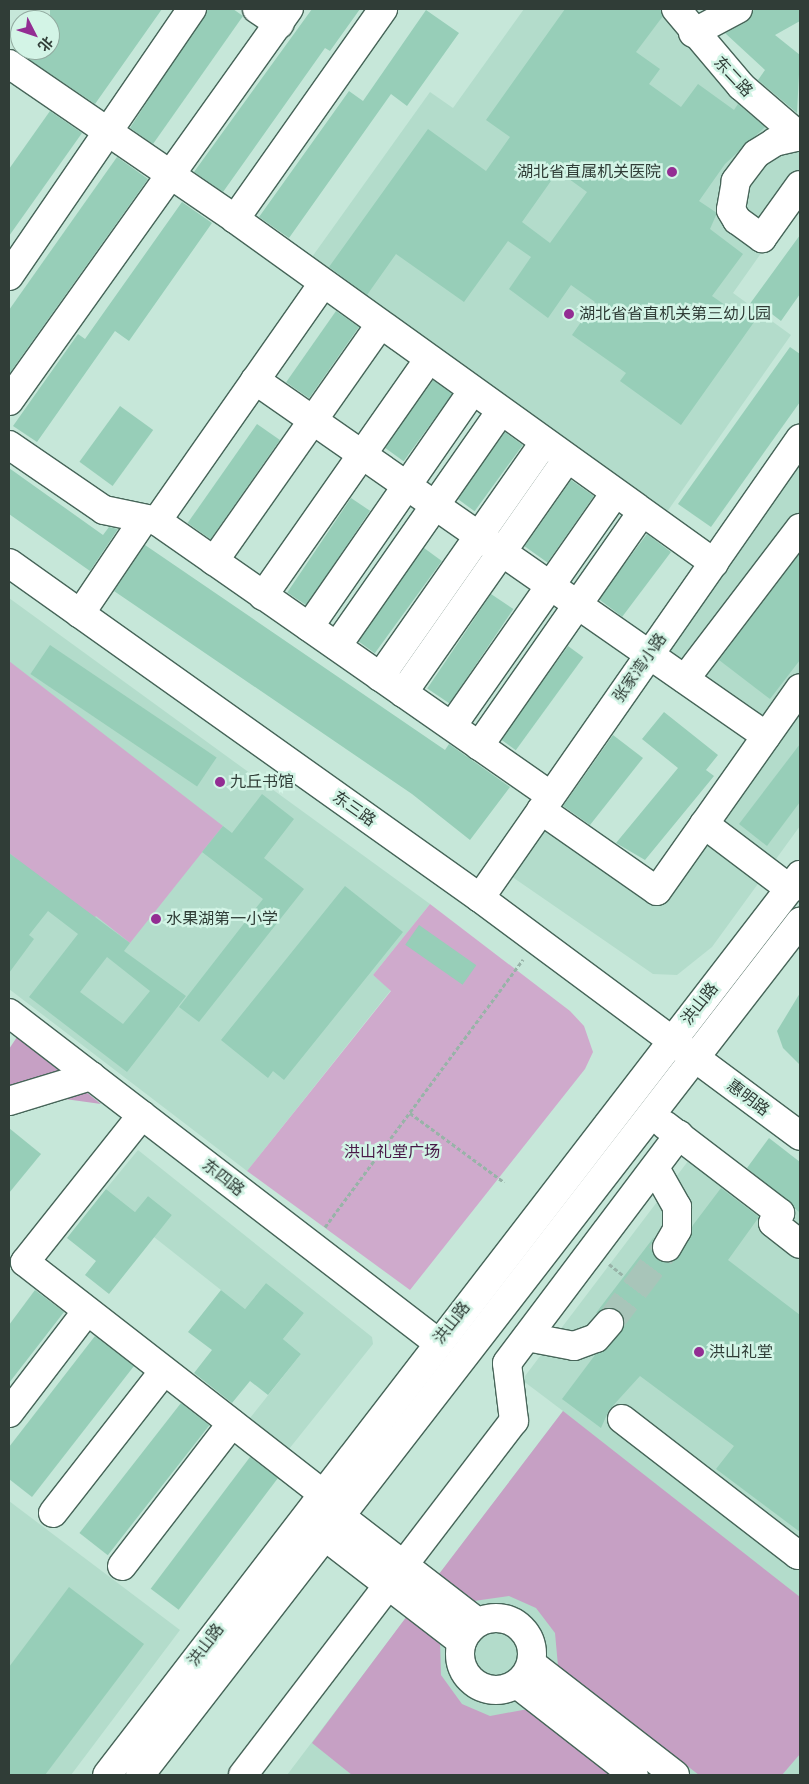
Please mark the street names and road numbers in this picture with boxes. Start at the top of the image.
street label: 东二路 [710,53,756,101]
street label: 张家湾小路 [609,630,671,706]
street label: 东三路 [329,787,379,831]
street label: 洪山路 [678,979,722,1029]
street label: 惠明路 [723,1076,773,1120]
street label: 东四路 [198,1156,248,1200]
street label: 洪山路 [430,1298,474,1348]
street label: 洪山路 [184,1620,228,1670]

